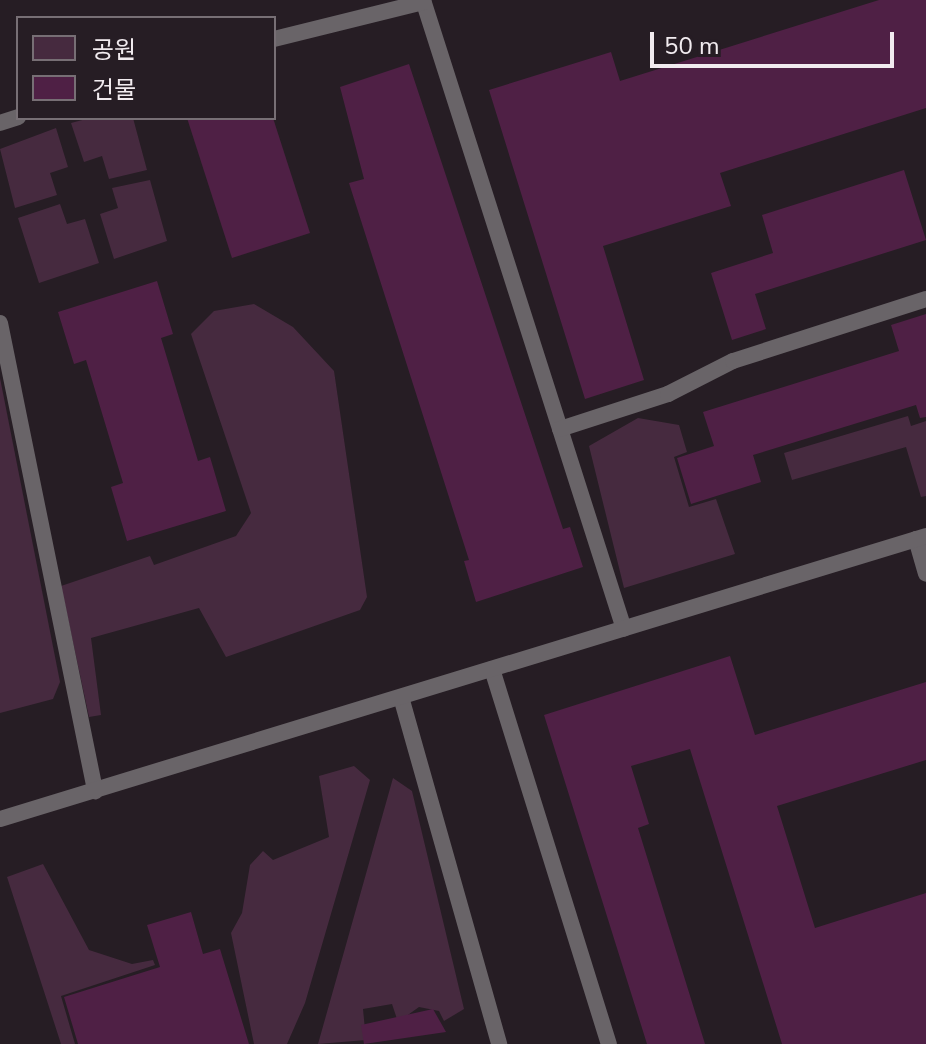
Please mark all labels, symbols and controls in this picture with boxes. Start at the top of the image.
legend [16,16,276,120]
scale bar [654,16,898,66]
text: 50 m [664,30,720,62]
text: 공원 [92,34,136,66]
text: 건물 [92,74,136,106]

